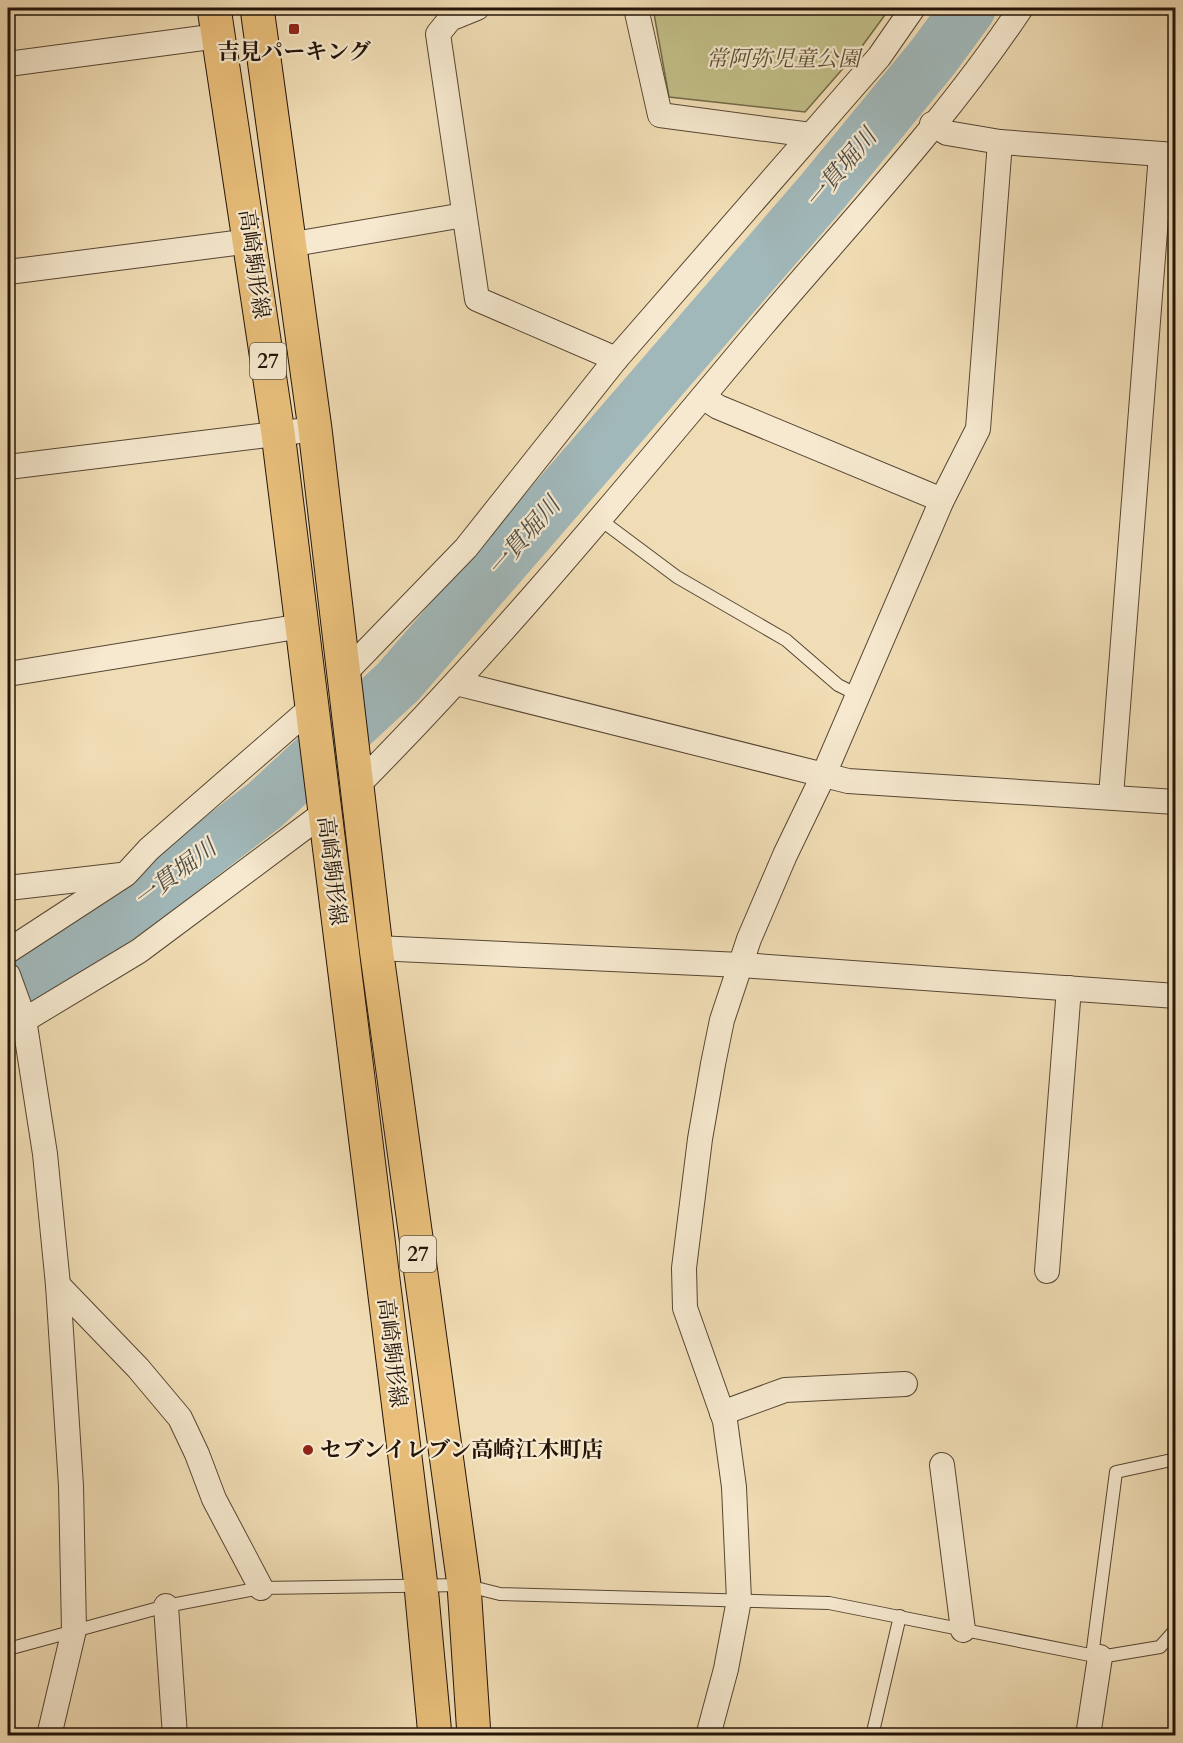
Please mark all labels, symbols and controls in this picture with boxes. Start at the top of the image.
marker: 吉見パーキング [287,22,301,36]
place label: 吉見パーキング [217,37,371,67]
park label: 常阿弥児童公園 [706,44,863,74]
water label: 一貫堀川 [798,119,886,216]
street label: 高崎駒形線 [231,207,277,321]
road number: 27 [250,343,286,379]
water label: 一貫堀川 [480,488,570,584]
street label: 高崎駒形線 [310,815,354,927]
water label: 一貫堀川 [127,830,226,916]
road number: 27 [400,1236,436,1272]
street label: 高崎駒形線 [370,1297,414,1409]
place label: セブンイレブン高崎江木町店 [320,1435,603,1465]
marker: セブンイレブン高崎江木町店 [301,1443,315,1457]

